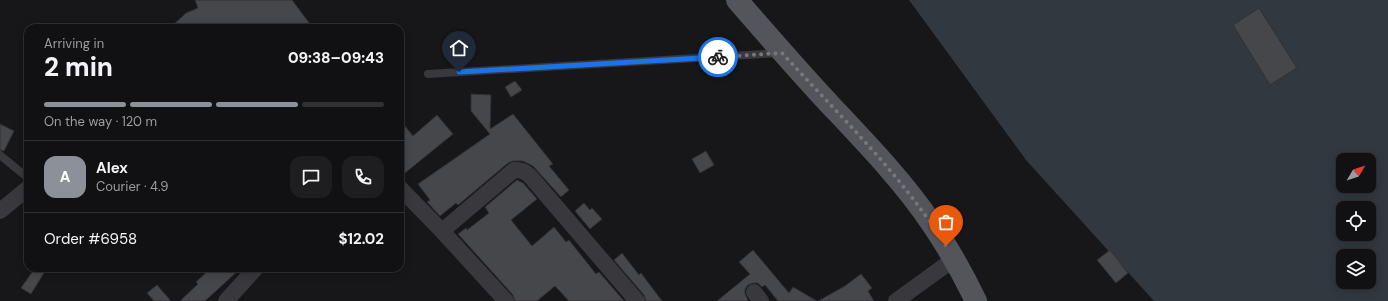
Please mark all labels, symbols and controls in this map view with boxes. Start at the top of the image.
pin [442,31,476,72]
text: Arriving in [44,35,104,52]
icon: home [448,37,470,59]
courier [698,37,738,77]
icon: bike [707,46,729,68]
text: 09:38–09:43 [288,48,384,68]
text: 2 min [44,50,113,84]
text: On the way · 120 m [44,113,157,130]
north arrow [1336,153,1376,193]
map controls [1336,153,1376,289]
button: chat [290,156,332,198]
button: phone [342,156,384,198]
text: Alex [96,158,128,178]
text: A [60,167,70,187]
text: Courier · 4.9 [96,178,168,195]
button: locate [1336,201,1376,241]
pin [929,205,963,246]
icon: bag [935,211,957,233]
text: Order #6958 [44,229,137,249]
text: $12.02 [338,229,384,249]
button: layers [1336,249,1376,289]

